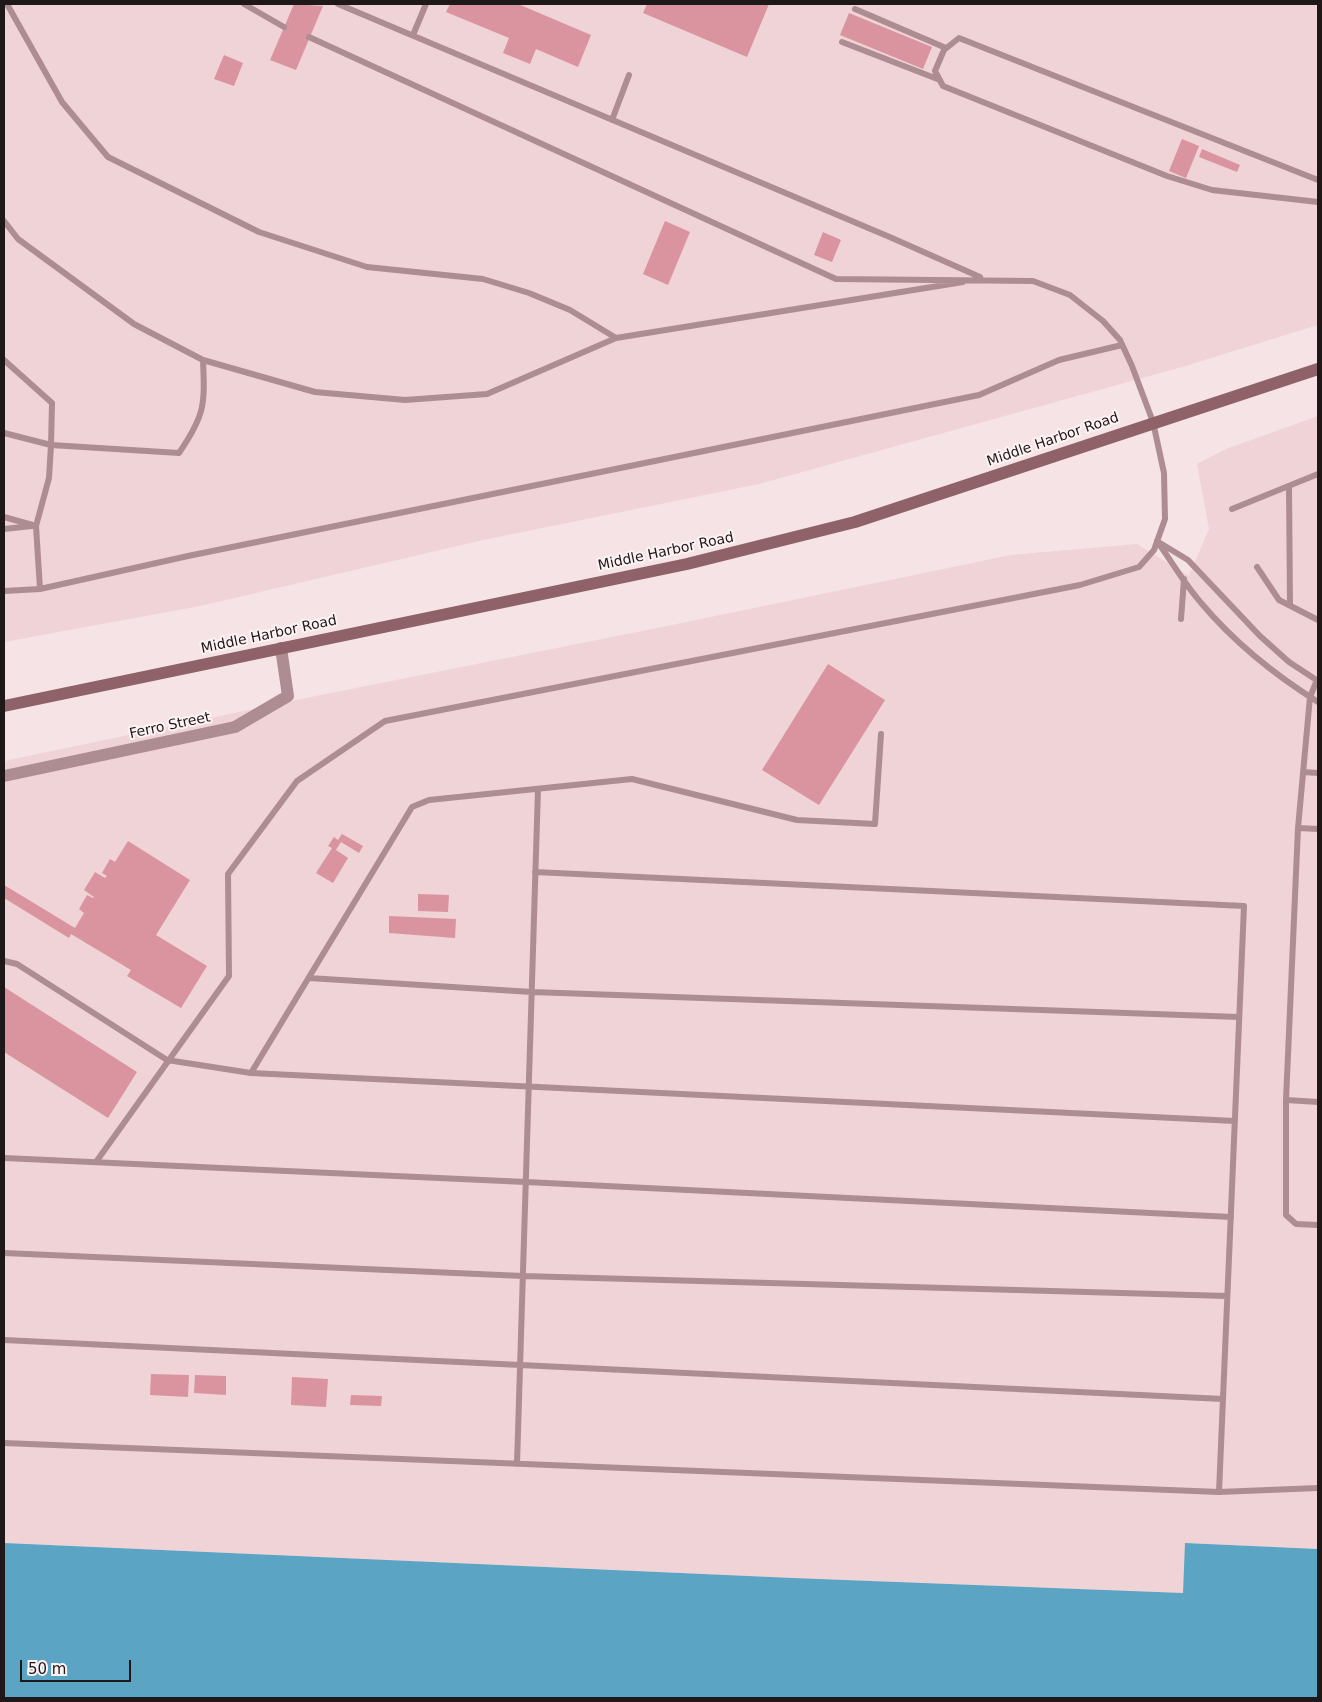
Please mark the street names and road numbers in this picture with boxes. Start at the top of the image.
street label: Middle Harbor Road [985,410,1121,470]
street label: Middle Harbor Road [597,529,735,575]
street label: Middle Harbor Road [200,612,338,658]
street label: Ferro Street [128,709,212,743]

